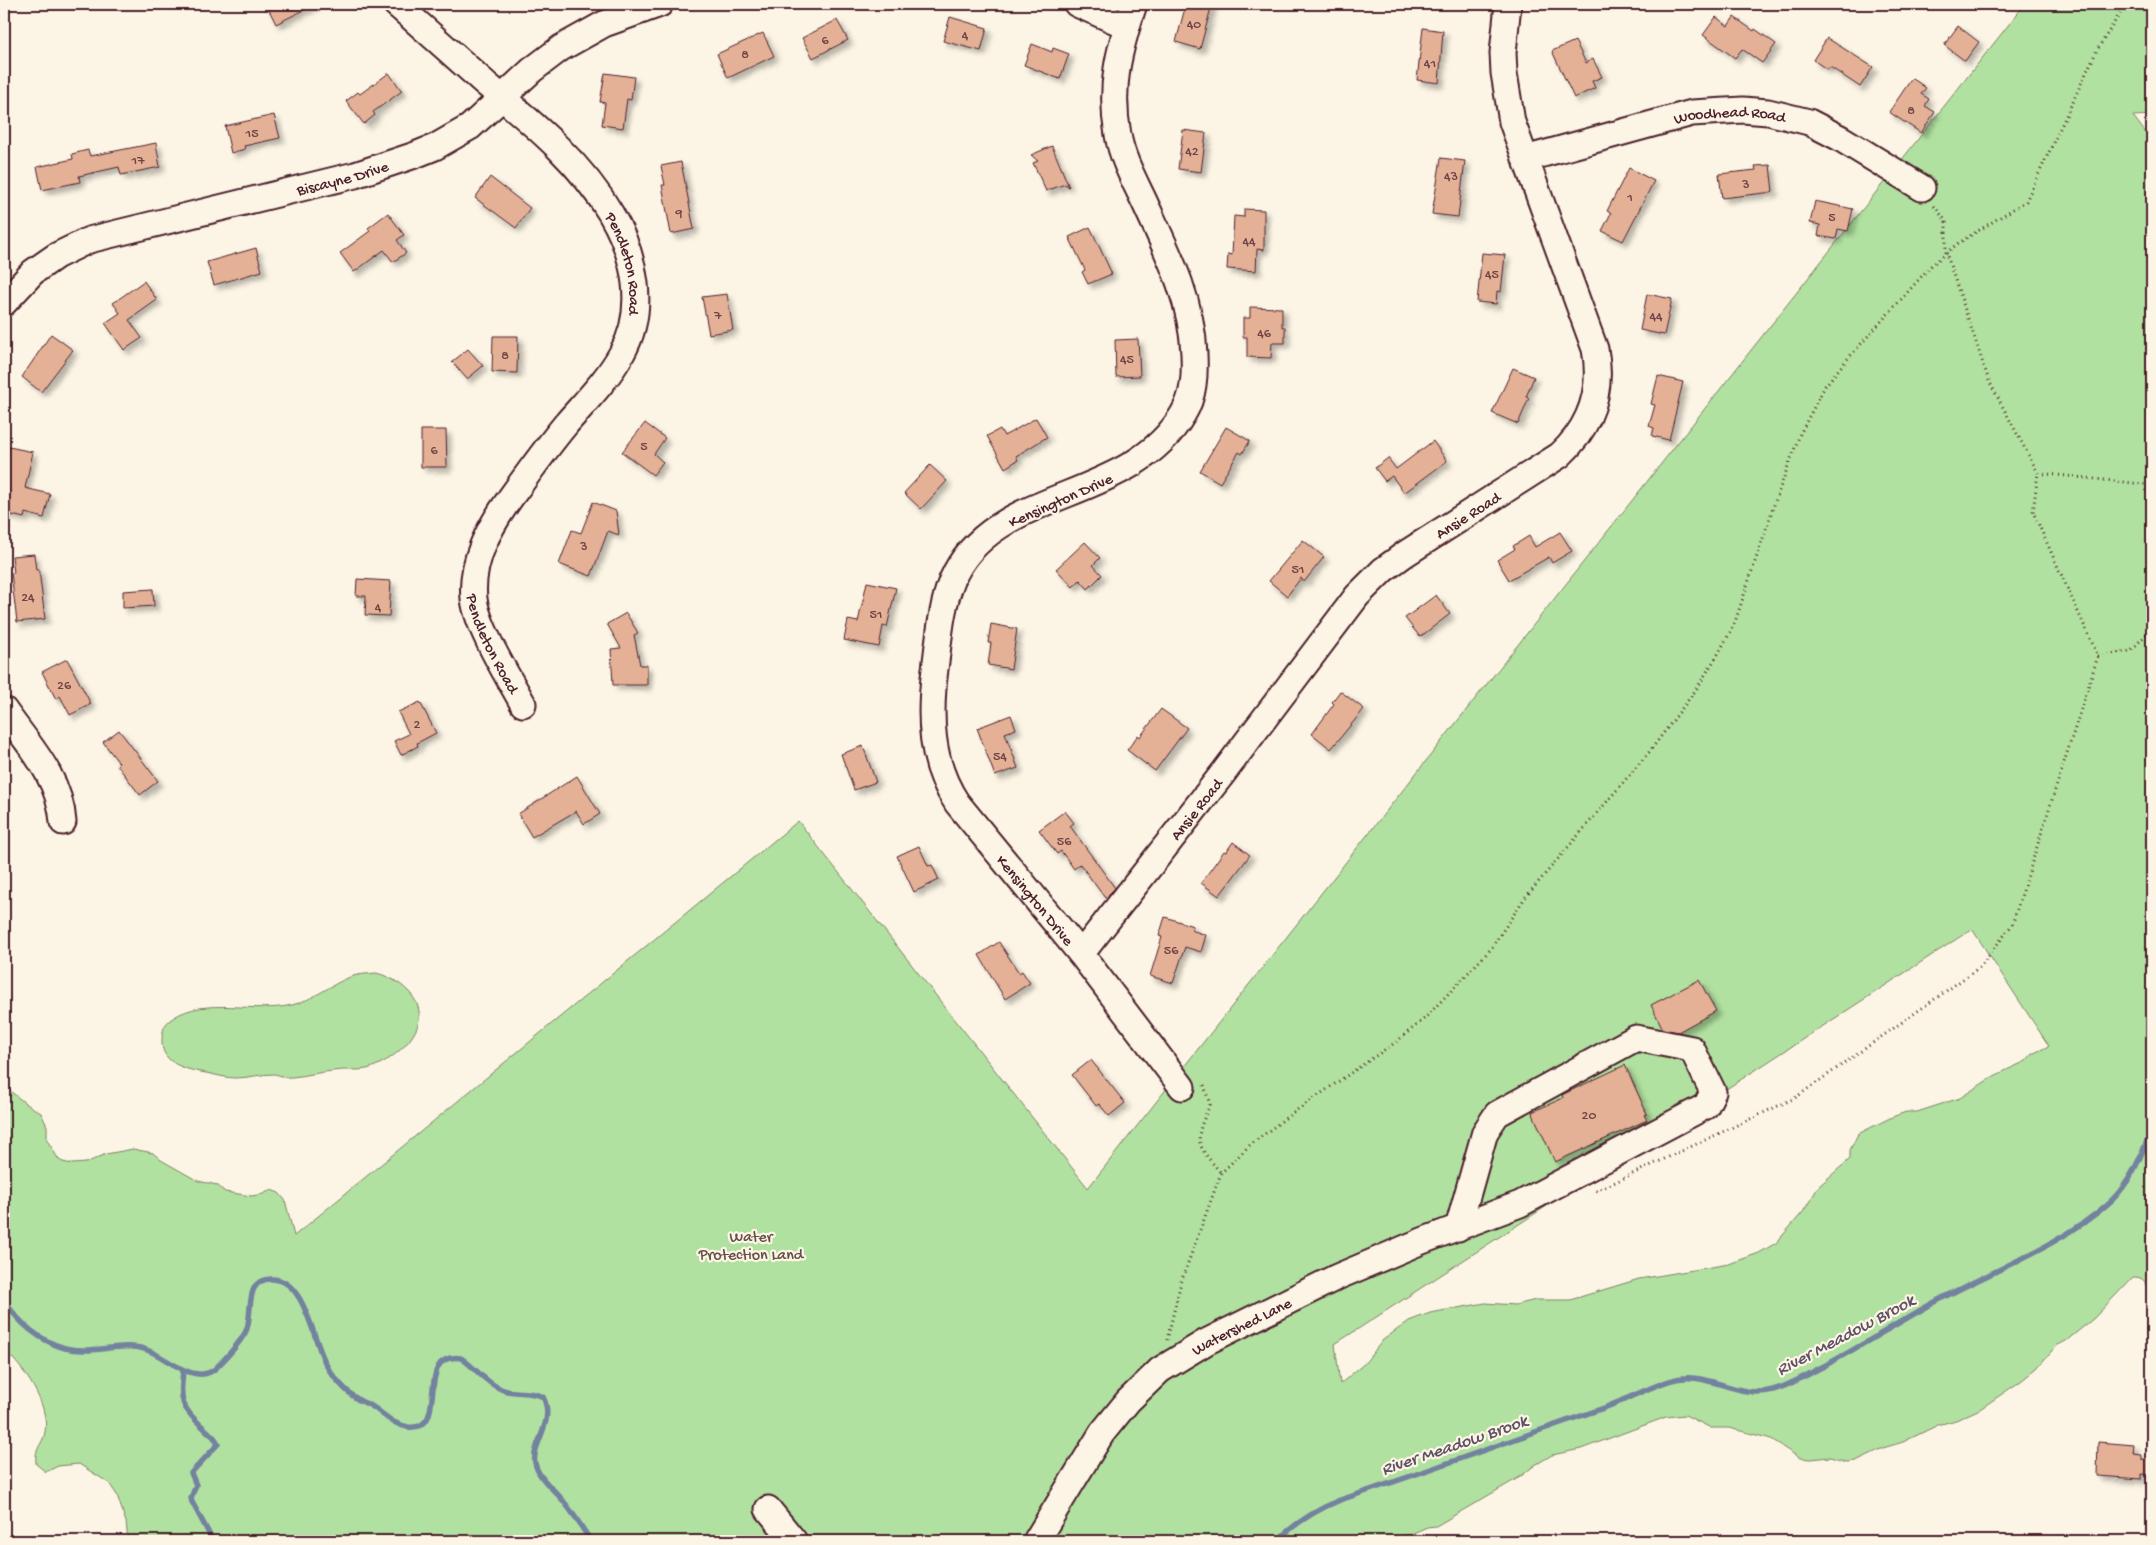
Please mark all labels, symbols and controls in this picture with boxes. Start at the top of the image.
house number: 40 [1187,17,1201,34]
house number: 4 [962,28,969,45]
house number: 6 [821,33,829,50]
house number: 8 [741,47,749,64]
house number: 41 [1424,56,1436,73]
house number: 8 [1907,103,1915,120]
street label: Woodhead Road [1672,104,1789,131]
house number: 15 [244,126,259,143]
house number: 42 [1185,144,1199,161]
house number: 17 [131,153,145,170]
street label: Biscayne Drive [294,158,392,202]
house number: 43 [1444,169,1458,186]
house number: 3 [1741,177,1750,194]
house number: 1 [1626,190,1633,207]
house number: 9 [674,206,683,223]
street label: Pendleton Road [599,209,642,317]
house number: 5 [1828,210,1836,227]
house number: 44 [1242,234,1256,251]
house number: 45 [1485,267,1499,284]
house number: 7 [713,308,722,325]
house number: 44 [1649,309,1663,326]
house number: 46 [1257,326,1272,343]
house number: 8 [501,348,509,365]
house number: 45 [1120,352,1134,369]
house number: 5 [640,439,648,456]
house number: 6 [430,443,438,460]
street label: Kensington Drive [1006,470,1117,534]
street label: Ansie Road [1433,488,1507,545]
house number: 3 [579,539,588,556]
house number: 51 [1291,562,1305,579]
house number: 24 [21,590,35,607]
street label: Pendleton Road [460,592,522,699]
house number: 4 [375,600,382,617]
house number: 51 [869,607,883,624]
house number: 26 [57,678,72,695]
house number: 2 [414,717,421,734]
house number: 54 [993,749,1007,766]
street label: Ansie Road [1168,775,1229,845]
house number: 56 [1057,834,1072,851]
street label: Kensington Drive [991,852,1077,952]
house number: 56 [1164,943,1179,960]
house number: 20 [1582,1108,1596,1125]
park label: Water Protection Land [698,1229,805,1266]
water label: River Meadow Brook [1774,1290,1921,1381]
street label: Watershed Lane [1189,1295,1296,1361]
water label: River Meadow Brook [1379,1411,1533,1481]

